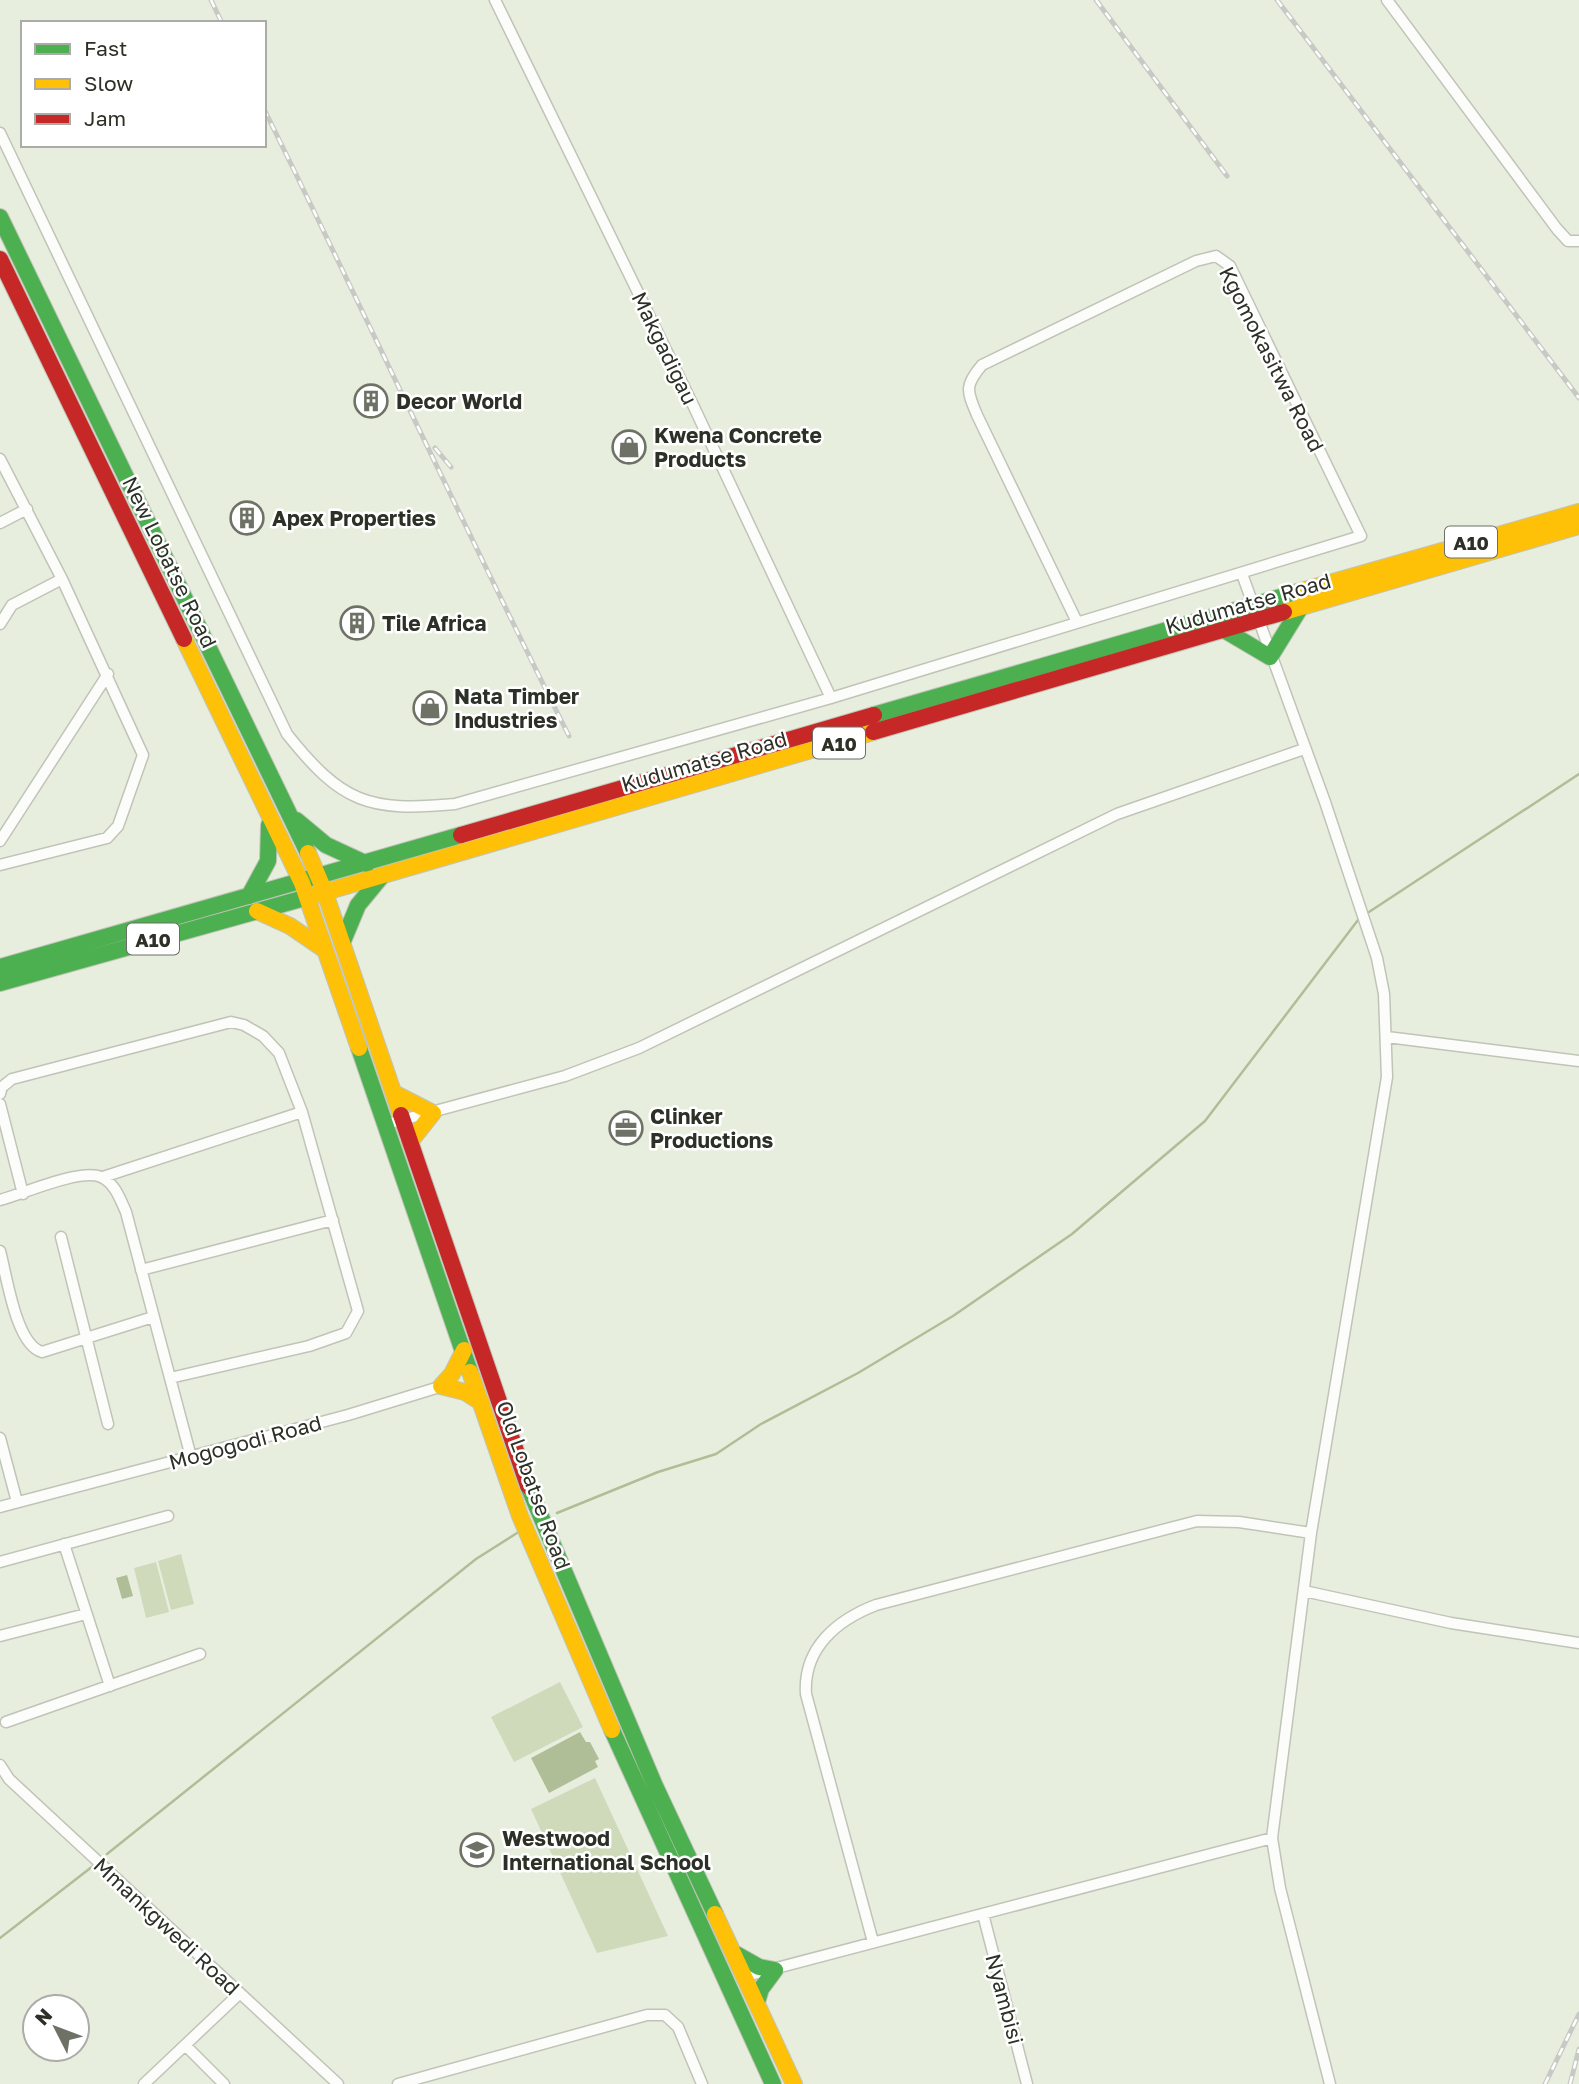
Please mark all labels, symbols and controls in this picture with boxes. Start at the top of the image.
legend [21,21,266,147]
text: Fast [84,35,127,61]
text: Slow [84,70,133,96]
text: Jam [84,105,126,131]
street label: Kgomokasitwa Road [1214,262,1330,456]
street label: Makgadigau [627,287,703,409]
building icon: Decor World [352,382,390,420]
place label: Decor World [396,388,522,414]
place label: Kwena Concrete Products [654,422,822,472]
shop icon: Kwena Concrete Products [610,428,648,466]
street label: New Lobatse Road [117,472,223,652]
building icon: Apex Properties [228,499,266,537]
place label: Apex Properties [272,505,436,531]
road number: A10 [1445,526,1497,558]
street label: Kudumatse Road [1162,567,1334,639]
building icon: Tile Africa [338,604,376,642]
place label: Tile Africa [382,610,486,636]
place label: Nata Timber Industries [454,683,579,733]
shop icon: Nata Timber Industries [411,689,449,727]
street label: Kudumatse Road [618,725,790,797]
road number: A10 [813,728,865,758]
road number: A10 [127,923,179,954]
place label: Clinker Productions [650,1103,773,1153]
office icon: Clinker Productions [607,1109,645,1147]
street label: Old Lobatse Road [491,1397,577,1573]
street label: Mogogodi Road [166,1409,324,1475]
place label: Westwood International School [502,1825,711,1875]
school or university icon: Westwood International School [458,1831,496,1869]
street label: Mmankgwedi Road [89,1852,245,2000]
street label: Nyambisi [980,1951,1030,2047]
north arrow [21,1993,91,2063]
text: N [30,2003,56,2029]

